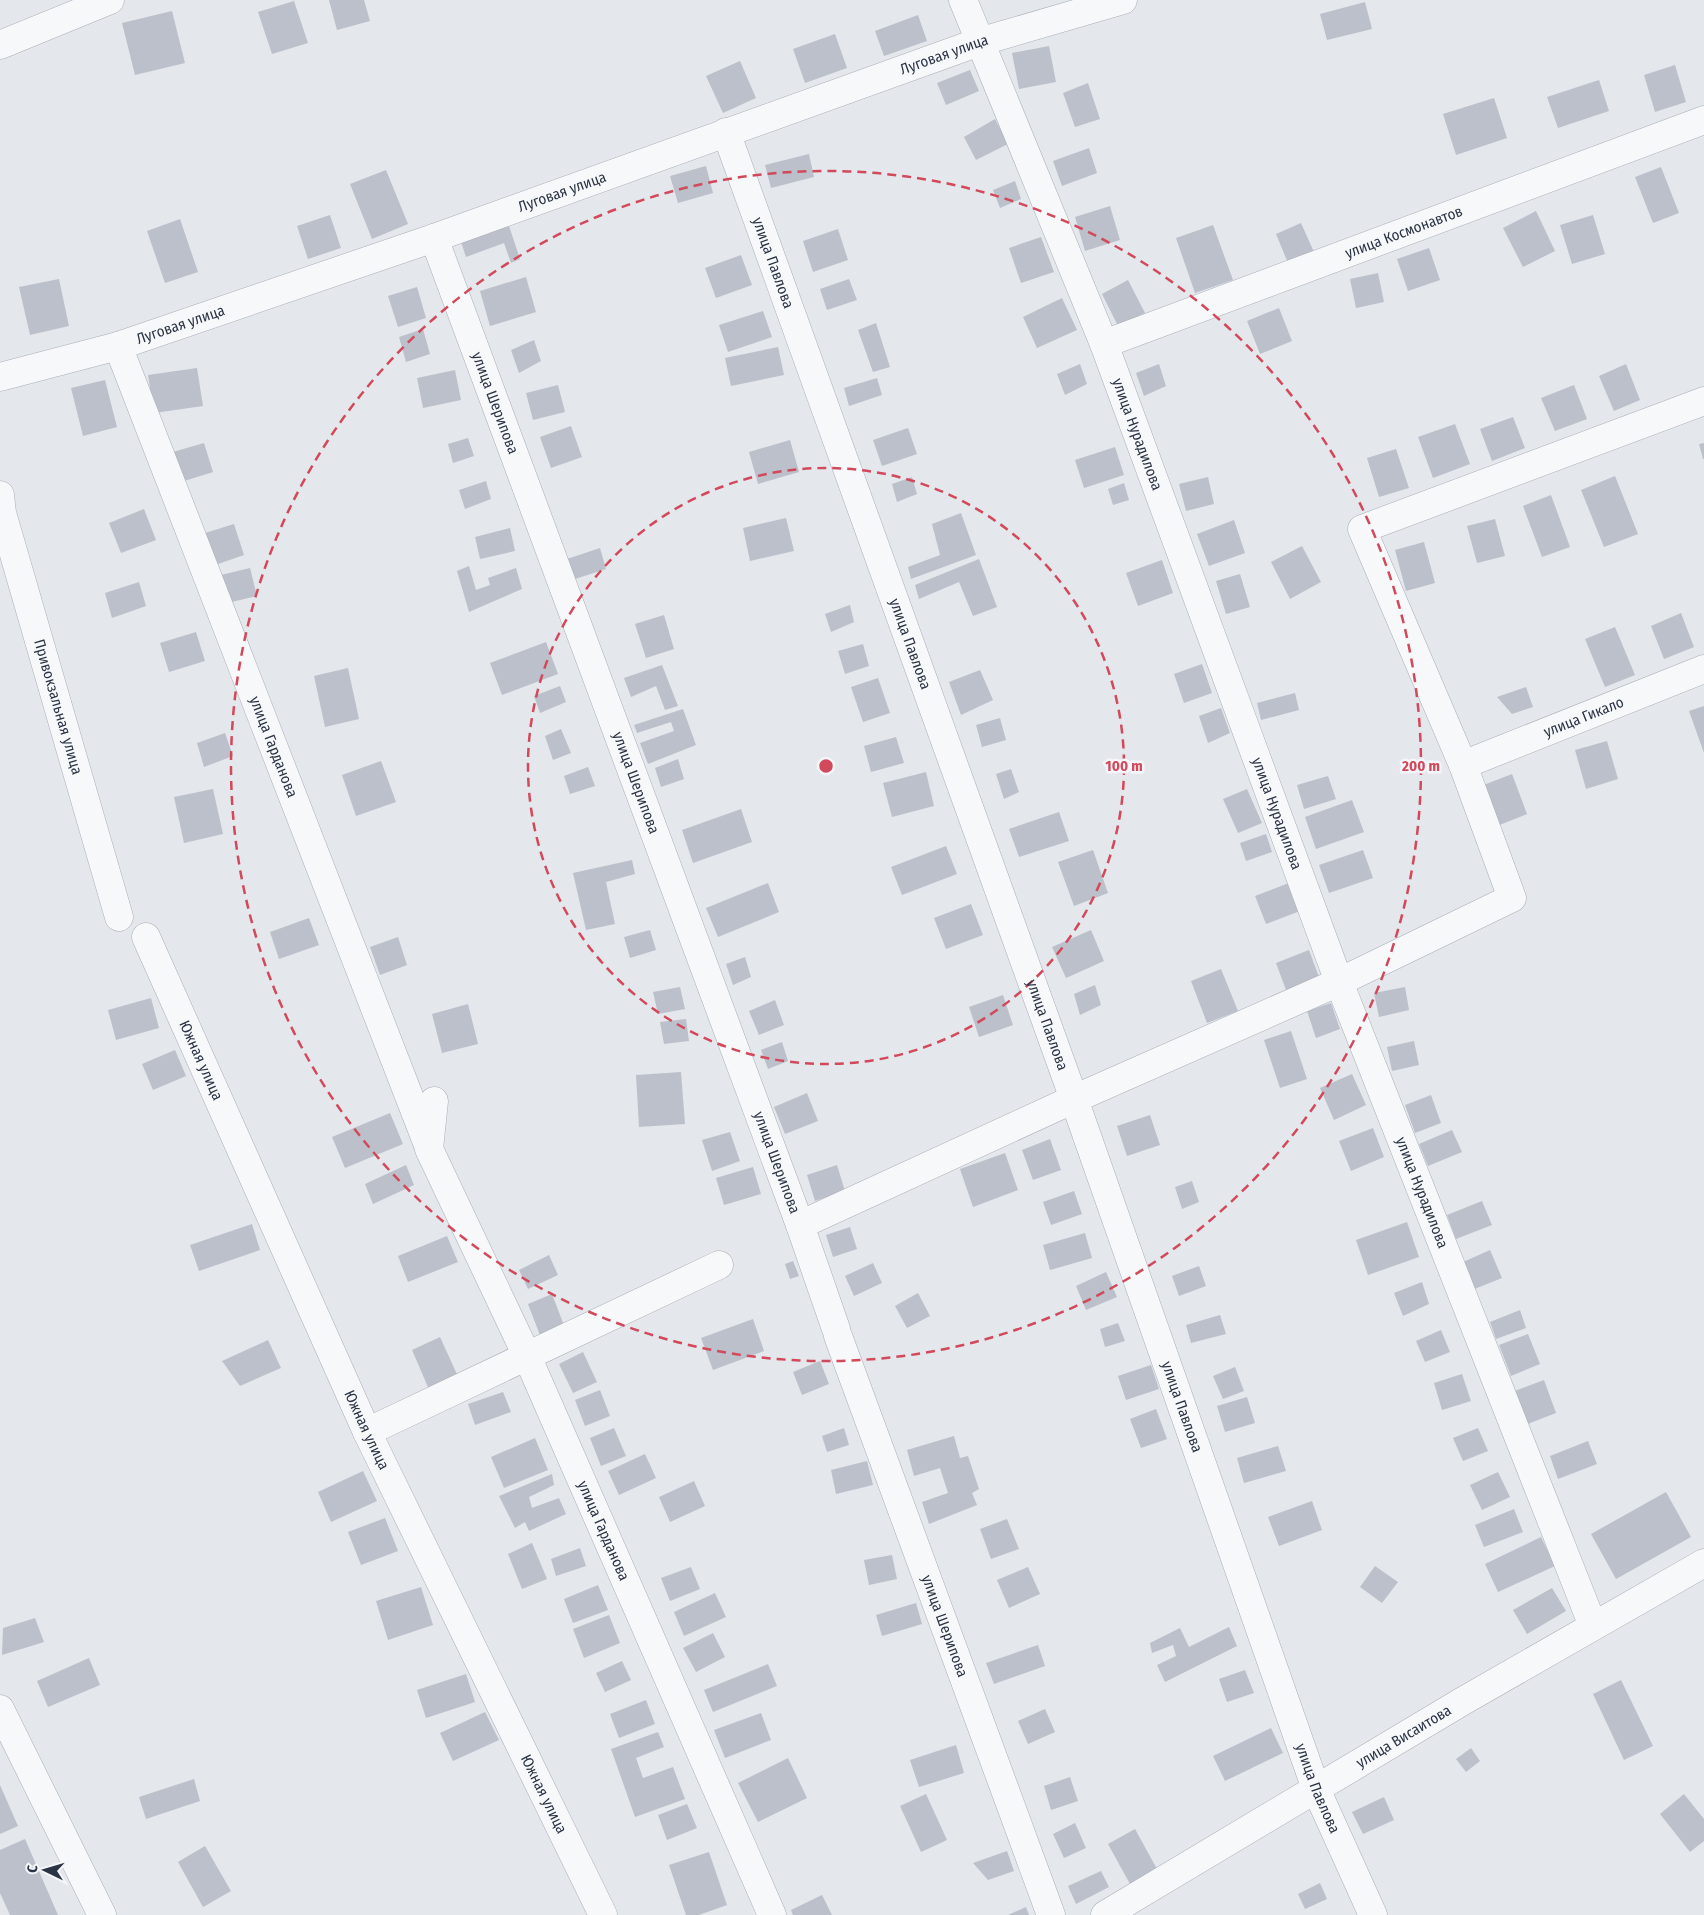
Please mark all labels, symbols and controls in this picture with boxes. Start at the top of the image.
street label: Луговая улица [898,31,990,79]
street label: Луговая улица [516,168,608,216]
street label: улица Космонавтов [1343,202,1465,262]
street label: улица Павлова [748,215,798,311]
street label: Луговая улица [134,301,227,348]
street label: улица Шерипова [468,349,522,457]
street label: улица Нурадилова [1108,376,1166,493]
street label: улица Павлова [886,596,935,692]
street label: Привокзальная улица [30,637,86,777]
street label: улица Гикало [1541,693,1627,741]
street label: улица Гарданова [246,694,301,800]
street label: улица Шерипова [609,729,663,836]
street label: улица Нурадилова [1248,755,1306,872]
centre of rings [817,757,835,775]
text: 100 m [1105,757,1143,775]
text: 200 m [1401,757,1440,775]
street label: улица Павлова [1023,977,1072,1073]
street label: Южная улица [175,1017,227,1103]
street label: улица Шерипова [750,1109,804,1216]
street label: улица Нурадилова [1392,1134,1452,1251]
street label: улица Павлова [1158,1359,1206,1455]
street label: Южная улица [340,1387,393,1473]
street label: улица Гарданова [574,1478,633,1583]
street label: улица Шерипова [918,1572,972,1680]
street label: улица Висаитова [1353,1701,1454,1772]
street label: улица Павлова [1292,1741,1344,1836]
street label: Южная улица [517,1752,571,1836]
north arrow [20,1845,70,1895]
text: С [24,1864,41,1873]

